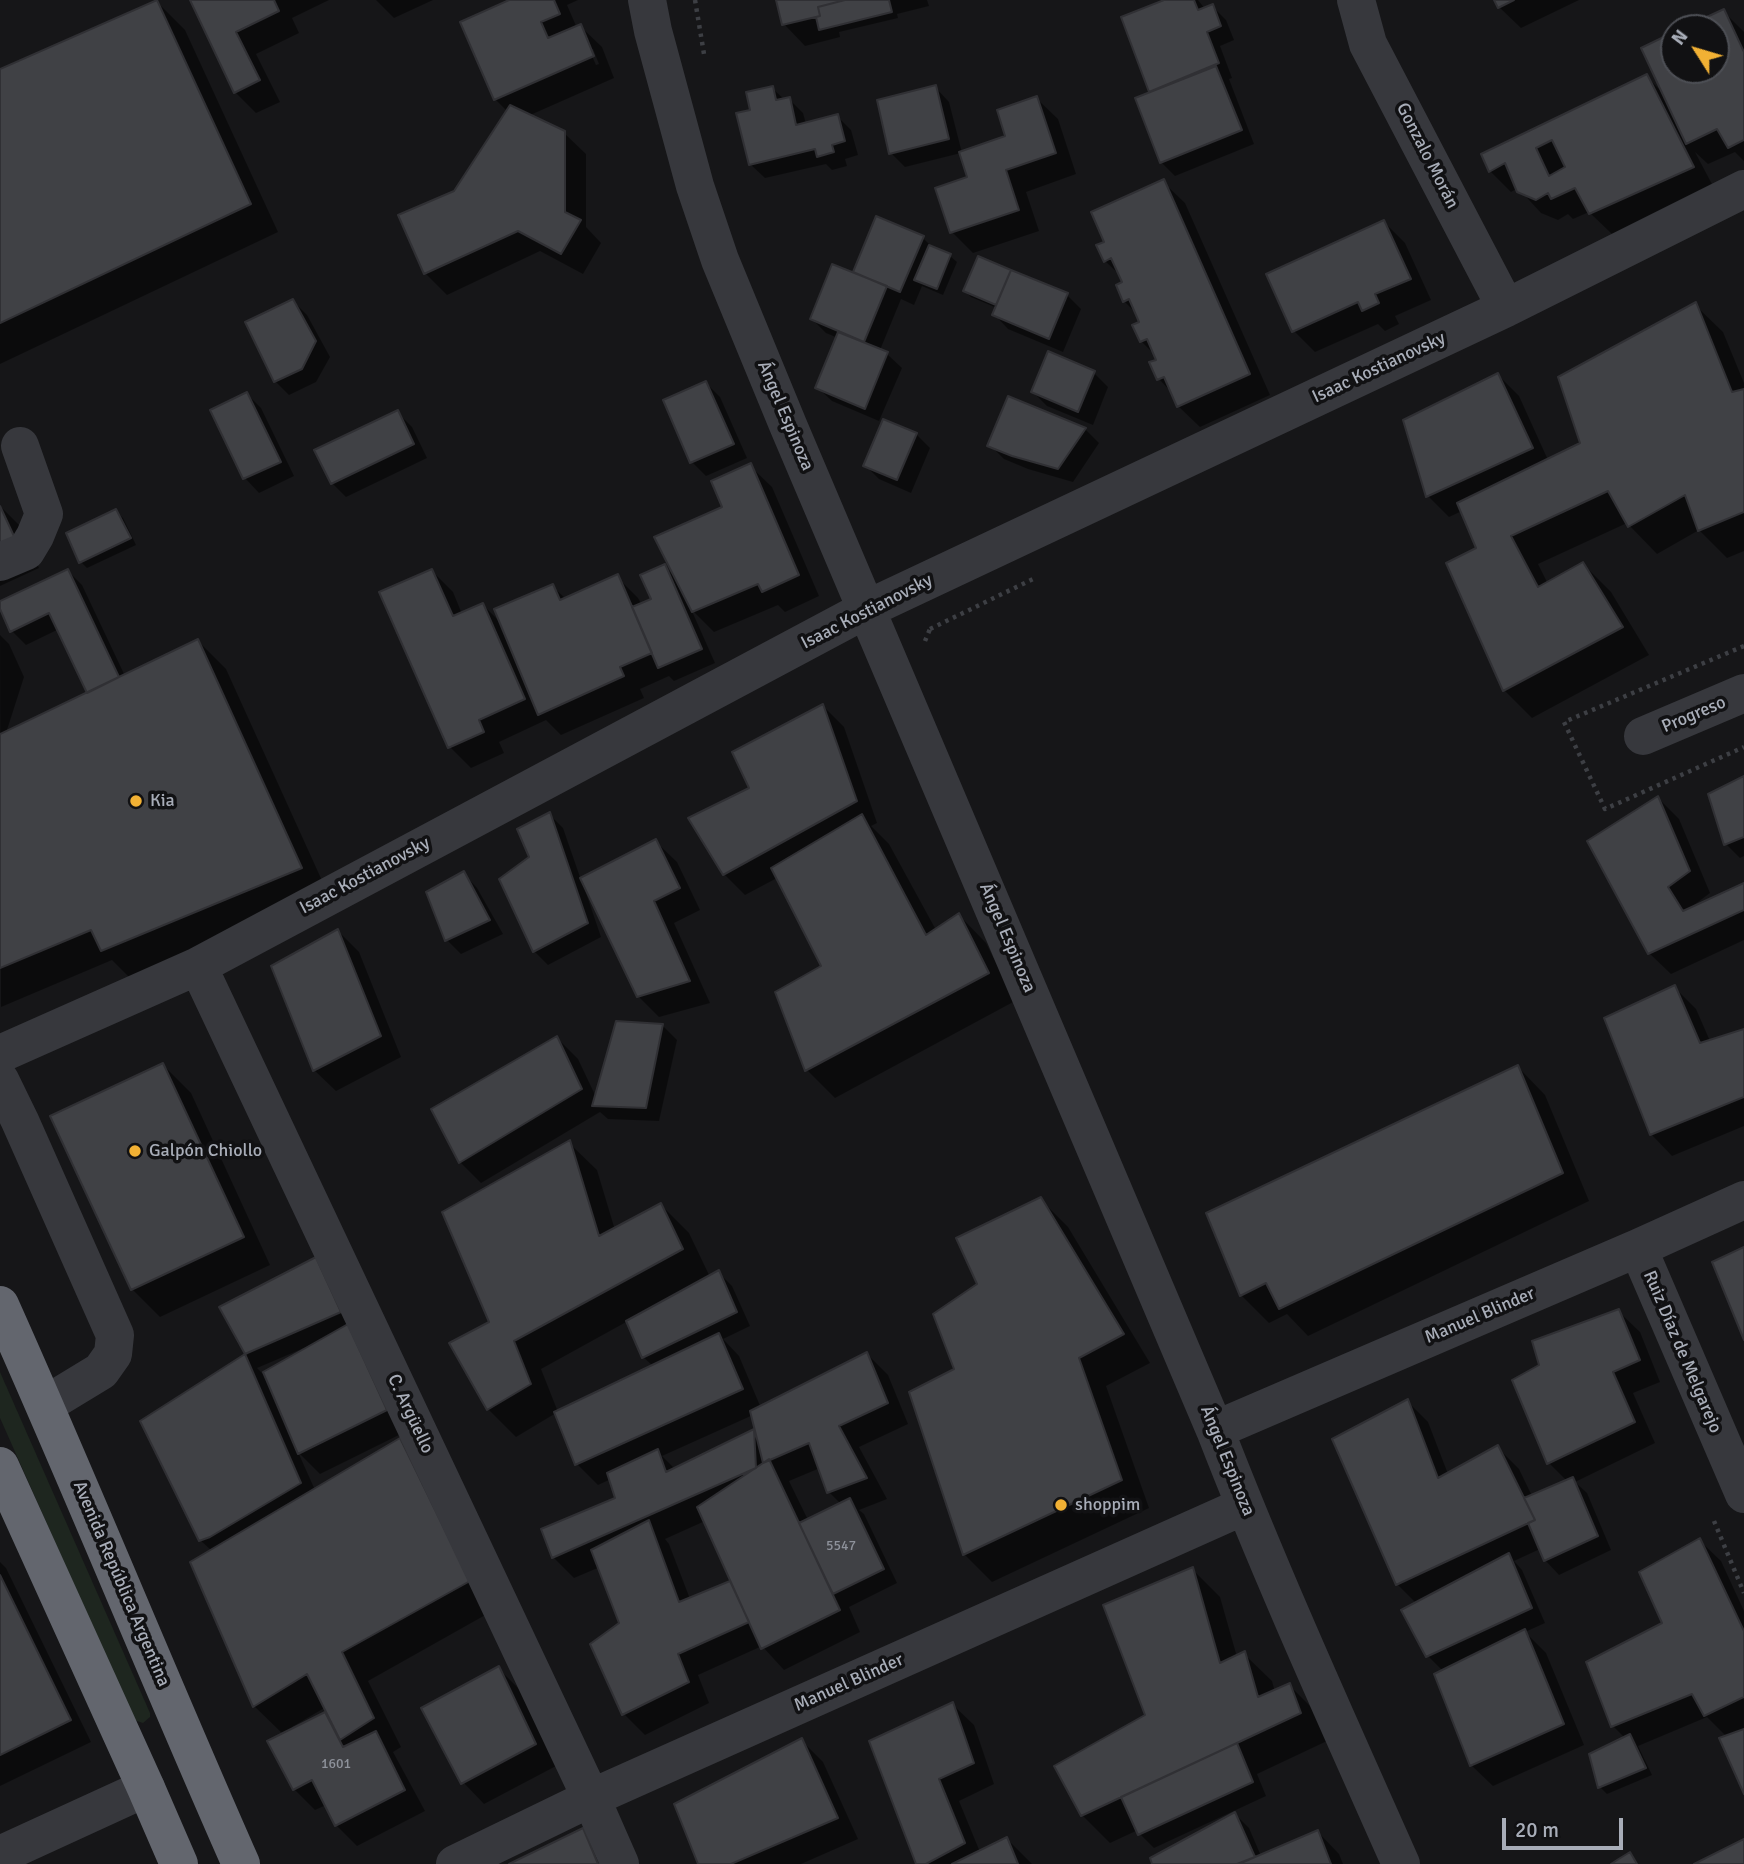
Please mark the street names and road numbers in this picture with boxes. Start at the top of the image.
street label: Gonzalo Morán [1391,100,1463,212]
street label: Isaac Kostianovsky [1309,328,1449,408]
street label: Ángel Espinoza [752,358,818,474]
street label: Isaac Kostianovsky [798,570,936,654]
street label: Progreso [1659,692,1729,738]
street label: Isaac Kostianovsky [296,833,434,919]
street label: Ángel Espinoza [974,880,1040,996]
street label: Ruiz Díaz de Melgarejo [1638,1268,1726,1436]
street label: Manuel Blinder [1422,1283,1538,1349]
street label: C. Argüello [382,1371,438,1457]
street label: Ángel Espinoza [1195,1403,1259,1519]
street label: Avenida República Argentina [68,1478,174,1690]
street label: Manuel Blinder [791,1649,907,1717]

